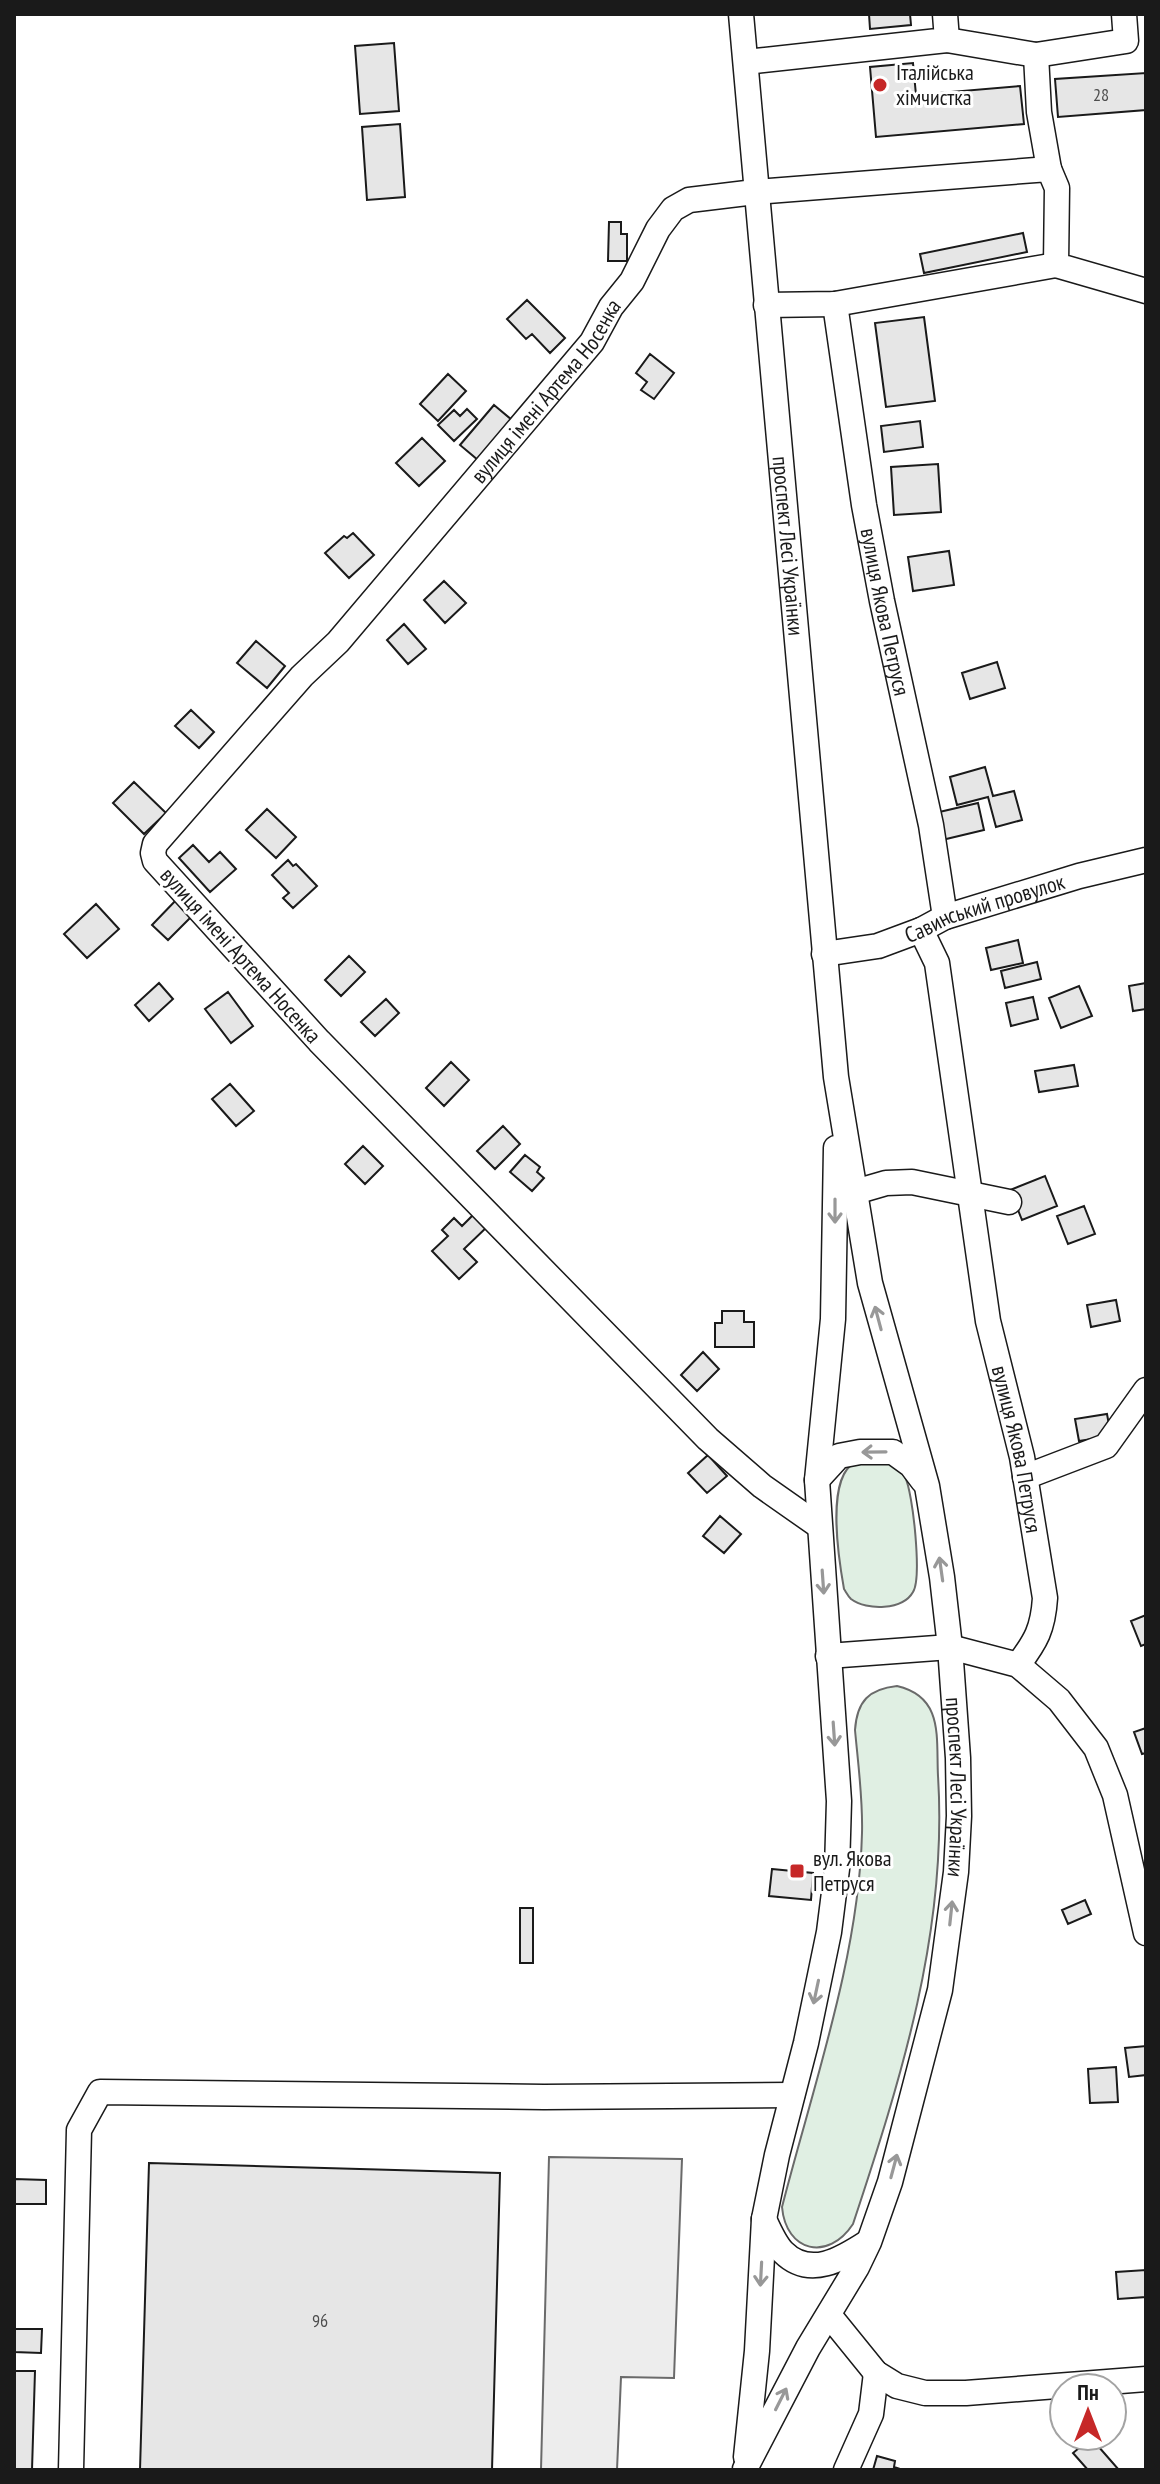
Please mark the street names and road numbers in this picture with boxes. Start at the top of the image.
street label: вулиця імені Артема Носенка [465,292,627,489]
street label: проспект Лесі Українки [767,455,810,637]
street label: вулиця Якова Петруся [855,526,916,698]
street label: вулиця імені Артема Носенка [155,861,327,1049]
street label: Савинський провулок [901,867,1068,949]
street label: вулиця Якова Петруся [986,1363,1048,1535]
street label: проспект Лесі Українки [940,1696,973,1879]

